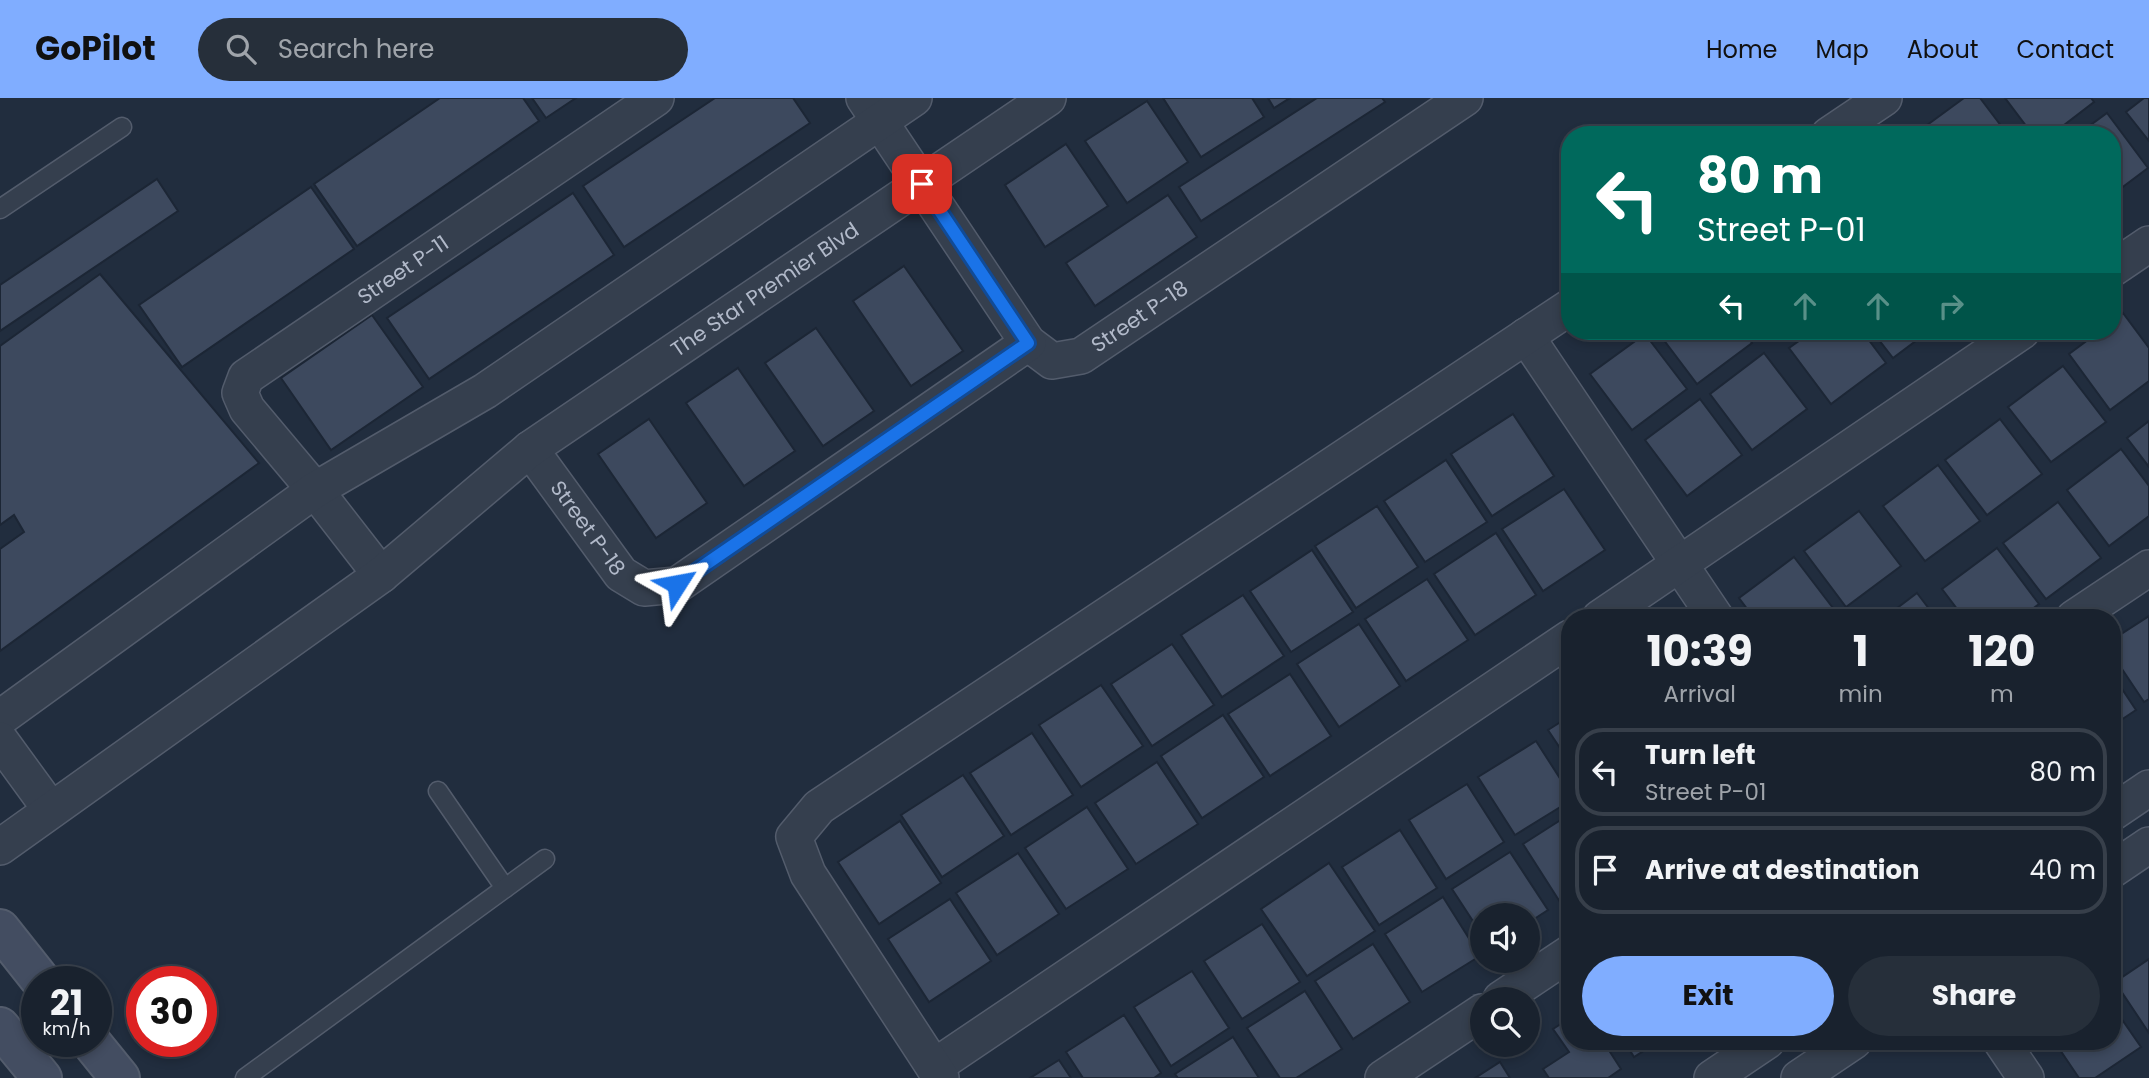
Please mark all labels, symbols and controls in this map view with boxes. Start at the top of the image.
search box [198,18,688,81]
text: GoPilot [35,25,156,72]
icon: search [222,30,260,68]
text: Search here [278,31,434,67]
text: Home [1706,33,1778,66]
text: Map [1816,33,1869,66]
text: About [1907,33,1978,66]
text: Contact [2016,33,2114,66]
text: 80 m [1697,142,1823,210]
pin [892,154,952,214]
icon: left [1582,154,1673,245]
icon: arrive [903,165,941,203]
text: Street P-01 [1697,207,1866,252]
street label: The Star Premier Blvd [665,215,864,364]
street label: Street P-11 [352,228,454,311]
street label: Street P-18 [1085,273,1194,359]
icon: left [1713,287,1751,325]
icon: ahead [1786,287,1824,325]
icon: ahead [1859,287,1897,325]
icon: right [1932,287,1970,325]
street label: Street P-18 [544,475,632,581]
position arrow [640,547,714,621]
text: 10:39 [1647,622,1753,681]
text: 1 [1853,622,1868,681]
text: 120 [1968,622,2035,681]
text: Arrival [1664,678,1736,710]
text: min [1839,678,1883,710]
text: m [1990,678,2014,710]
text: Turn left [1645,737,1756,773]
icon: left [1586,753,1624,791]
text: 80 m [2030,754,2096,790]
text: Street P-01 [1645,776,1766,808]
icon: arrive [1586,851,1624,889]
text: Arrive at destination [1645,852,1920,888]
text: 40 m [2030,852,2096,888]
map controls [1470,903,1540,1057]
button: sound [1470,903,1540,973]
button: Exit [1582,956,1834,1036]
button: Share [1848,956,2100,1036]
speed limit sign: 30 [126,966,217,1057]
text: 21 [50,978,83,1027]
button: search [1470,987,1540,1057]
text: km/h [43,1016,90,1041]

